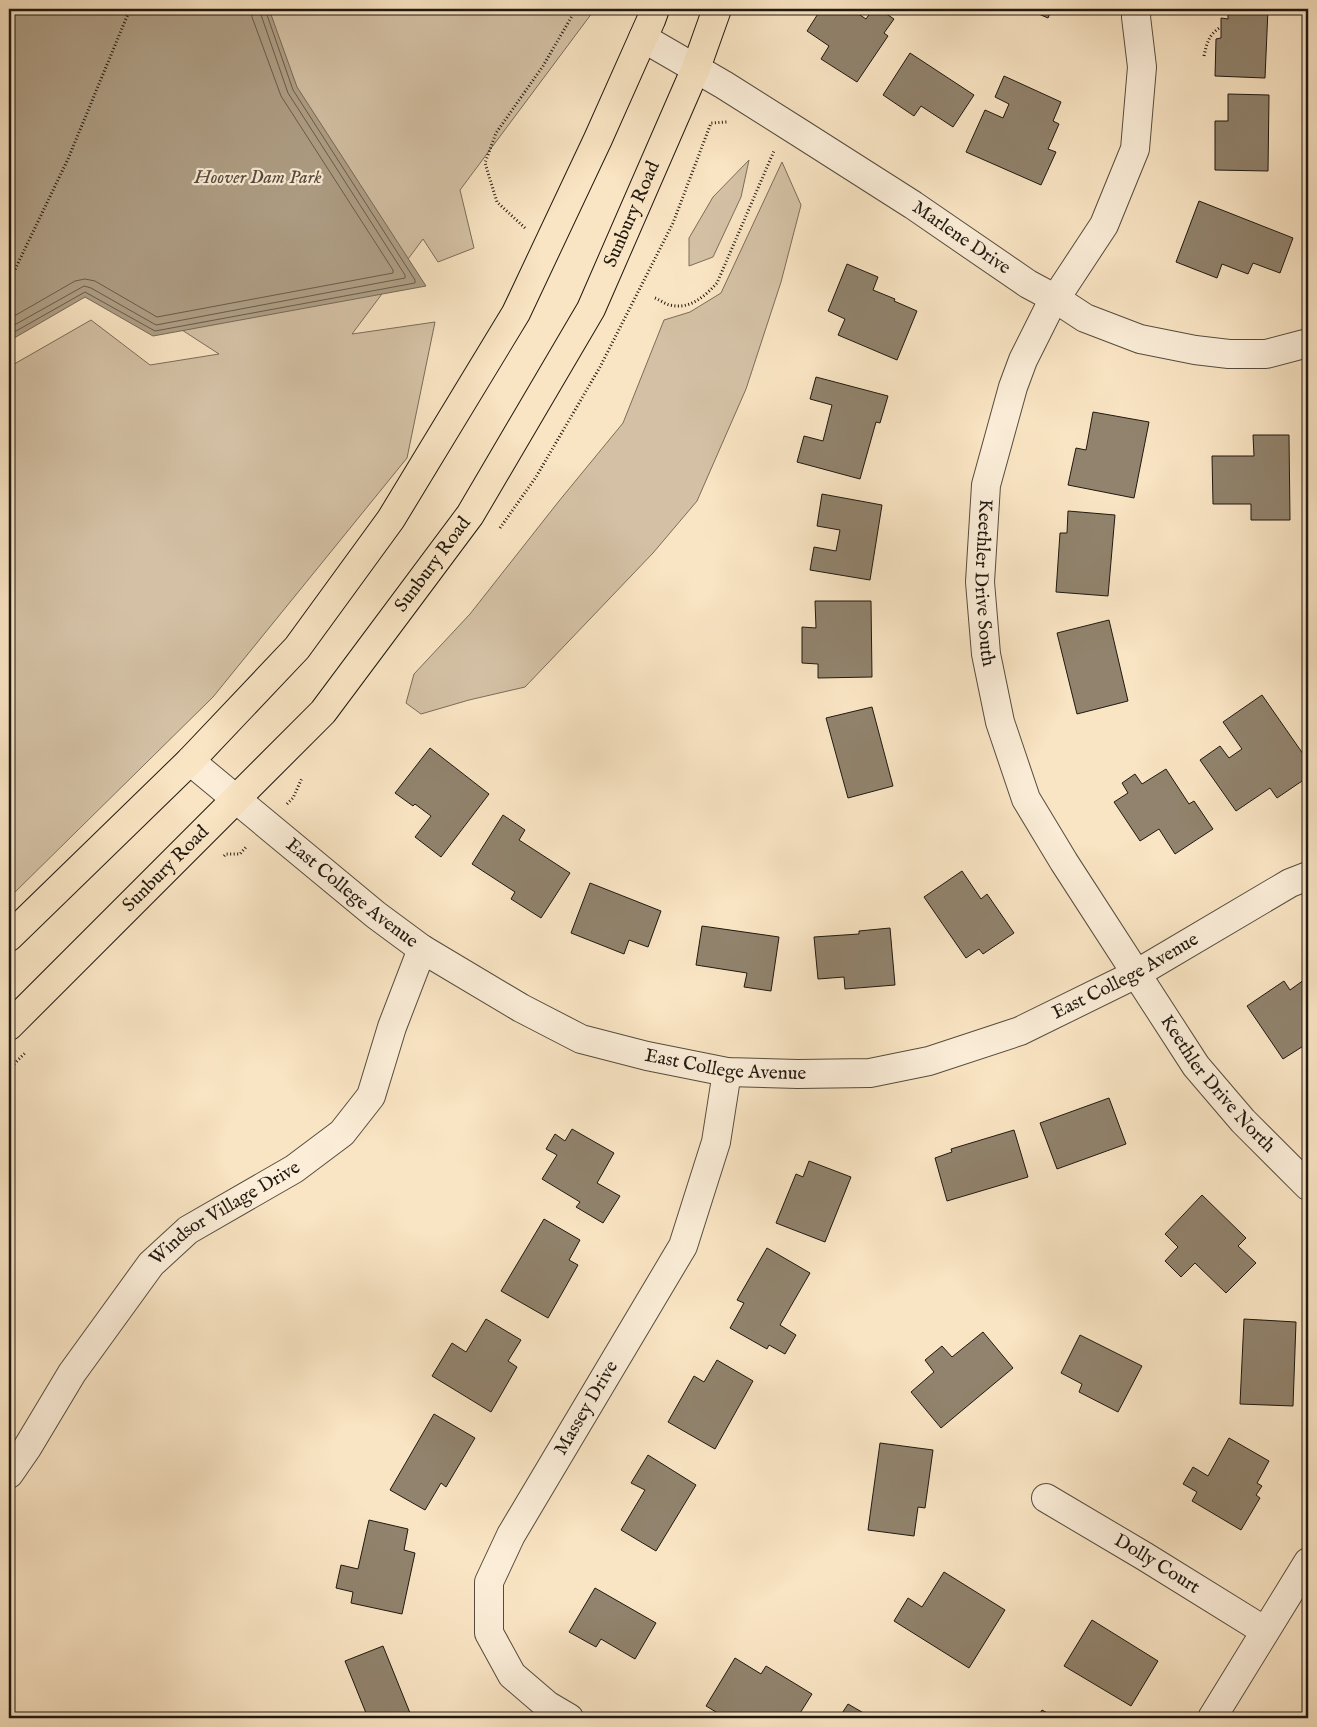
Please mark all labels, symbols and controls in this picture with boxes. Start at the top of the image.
street label: Sunbury Road [599,157,666,271]
park label: Hoover Dam Park [193,166,322,190]
street label: Marlene Drive [907,196,1015,281]
street label: Keethler Drive South [968,498,1000,669]
street label: Sunbury Road [390,511,477,617]
street label: Sunbury Road [118,820,215,917]
street label: East College Avenue [281,833,423,954]
street label: East College Avenue [1048,927,1203,1025]
street label: Keethler Drive North [1154,1011,1280,1158]
street label: East College Avenue [643,1044,807,1086]
street label: Windsor Village Drive [145,1156,306,1271]
street label: Massey Drive [549,1356,624,1460]
street label: Dolly Court [1109,1529,1205,1600]

